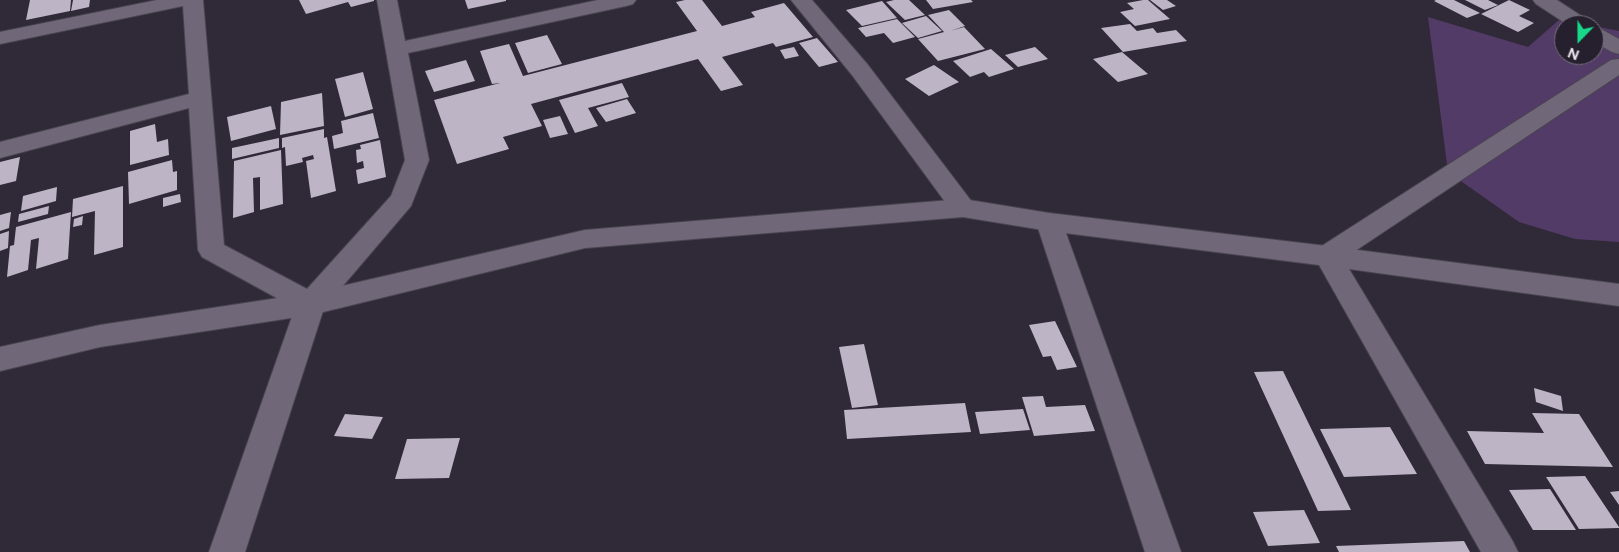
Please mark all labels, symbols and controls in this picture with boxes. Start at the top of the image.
north arrow [1554,15,1604,65]
text: N [1565,44,1582,63]

